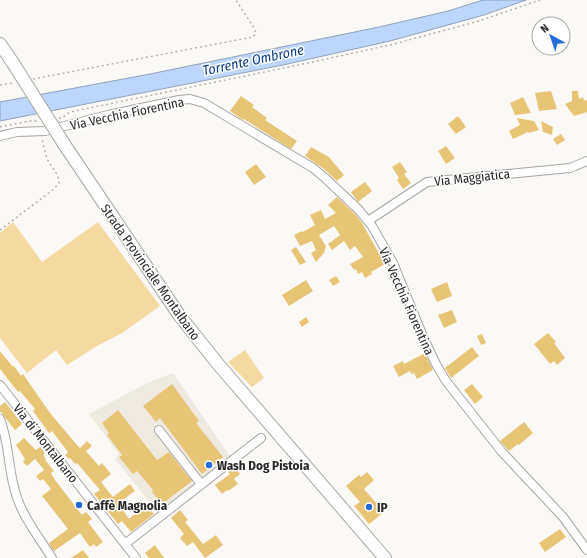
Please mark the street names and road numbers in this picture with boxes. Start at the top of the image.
street label: Via Vecchia Fiorentina [69,94,185,133]
street label: Via Maggiatica [433,166,511,189]
street label: Strada Provinciale Montalbano [98,201,203,343]
street label: Via Vecchia Fiorentina [376,245,437,357]
street label: Via di Montalbano [10,401,81,486]

